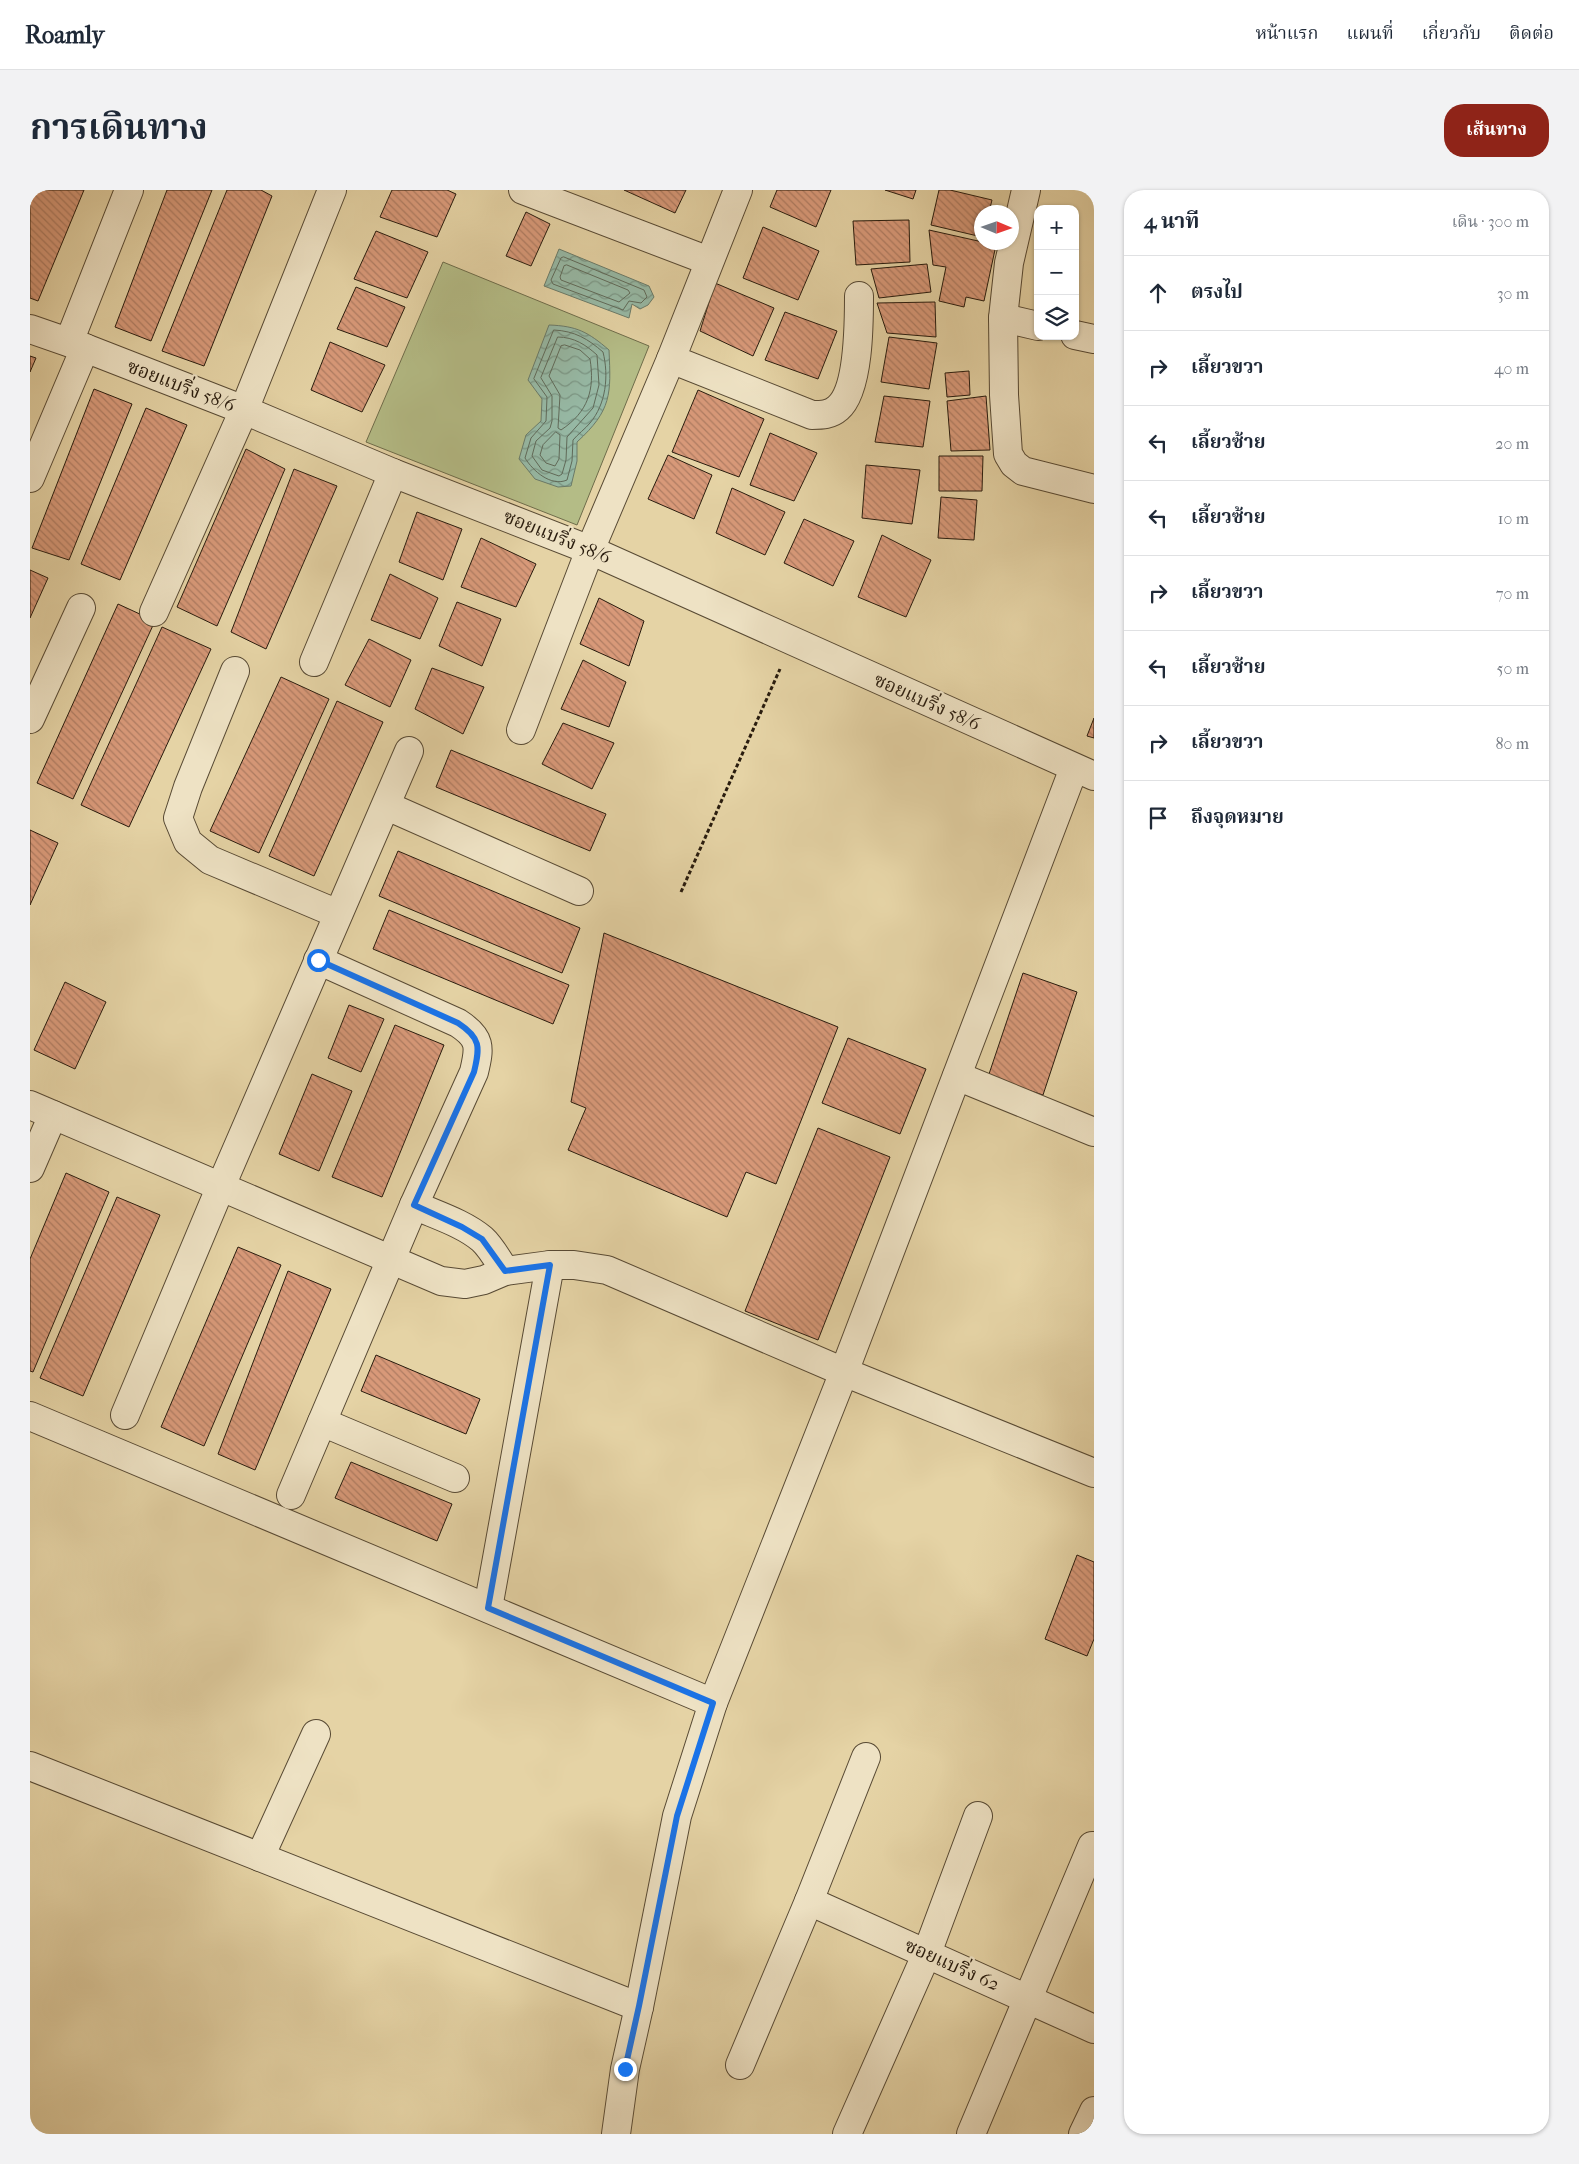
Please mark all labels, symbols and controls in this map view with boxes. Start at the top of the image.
text: Roamly [25,21,104,49]
text: หน้าแรก [1255,23,1318,44]
text: แผนที่ [1346,23,1394,44]
text: เกี่ยวกับ [1422,23,1481,44]
text: ติดต่อ [1509,23,1554,44]
button: เส้นทาง [1444,104,1549,157]
text: การเดินทาง [30,107,208,148]
north arrow [974,205,1019,250]
map controls [1034,205,1079,340]
button: + [1034,205,1079,250]
text: 4 นาที [1144,209,1199,233]
text: เดิน · 300 m [1452,212,1529,231]
button: − [1034,250,1079,295]
icon: ahead [1144,279,1172,307]
text: ตรงไป [1191,281,1243,303]
text: 30 m [1497,284,1529,303]
button: layers [1034,295,1079,340]
street label: ซอยแบริ่ง 58/6 [124,352,240,417]
icon: right [1144,354,1172,382]
text: เลี้ยวขวา [1191,356,1263,378]
text: 40 m [1494,359,1529,378]
icon: left [1144,429,1172,457]
text: เลี้ยวซ้าย [1191,431,1265,453]
text: 20 m [1495,434,1529,453]
street label: ซอยแบริ่ง 58/6 [500,502,616,569]
icon: left [1144,504,1172,532]
text: เลี้ยวซ้าย [1191,506,1265,528]
text: 10 m [1498,509,1529,528]
icon: right [1144,579,1172,607]
text: เลี้ยวขวา [1191,581,1263,603]
text: 70 m [1496,584,1529,603]
icon: left [1144,654,1172,682]
text: เลี้ยวซ้าย [1191,656,1265,678]
text: 50 m [1497,659,1529,678]
street label: ซอยแบริ่ง 58/6 [871,665,986,735]
icon: right [1144,729,1172,757]
text: เลี้ยวขวา [1191,731,1263,753]
text: 80 m [1495,734,1529,753]
icon: arrive [1144,804,1172,832]
text: ถึงจุดหมาย [1191,806,1284,828]
route start [307,949,330,972]
street label: ซอยแบริ่ง 62 [901,1931,1004,1996]
route end [614,2058,637,2081]

